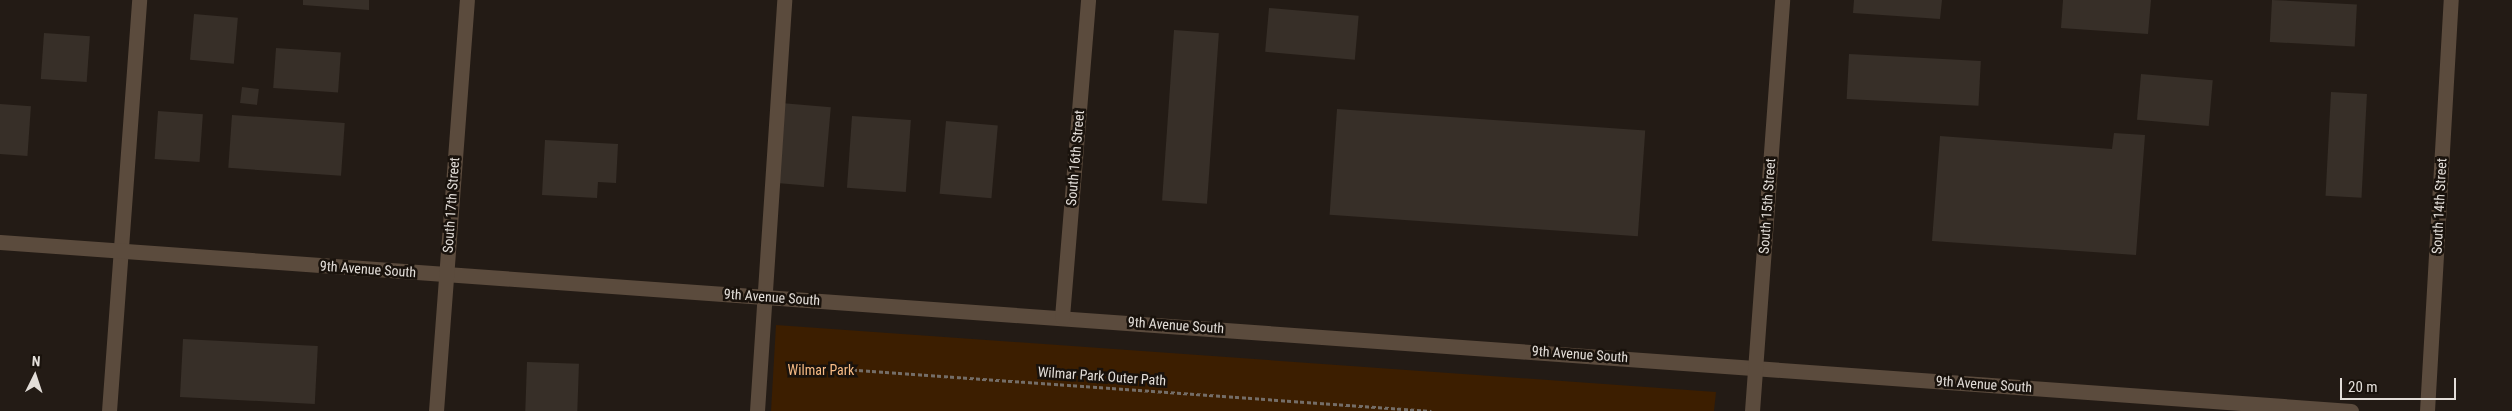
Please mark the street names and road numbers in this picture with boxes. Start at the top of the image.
street label: South 16th Street [1062,109,1088,207]
street label: South 17th Street [439,157,463,253]
street label: South 15th Street [1755,158,1779,254]
street label: South 14th Street [2428,158,2450,254]
street label: 9th Avenue South [319,257,417,281]
street label: 9th Avenue South [723,285,821,309]
street label: 9th Avenue South [1127,313,1225,337]
street label: 9th Avenue South [1531,342,1629,366]
street label: Wilmar Park Outer Path [1037,363,1167,389]
street label: 9th Avenue South [1935,372,2033,396]

